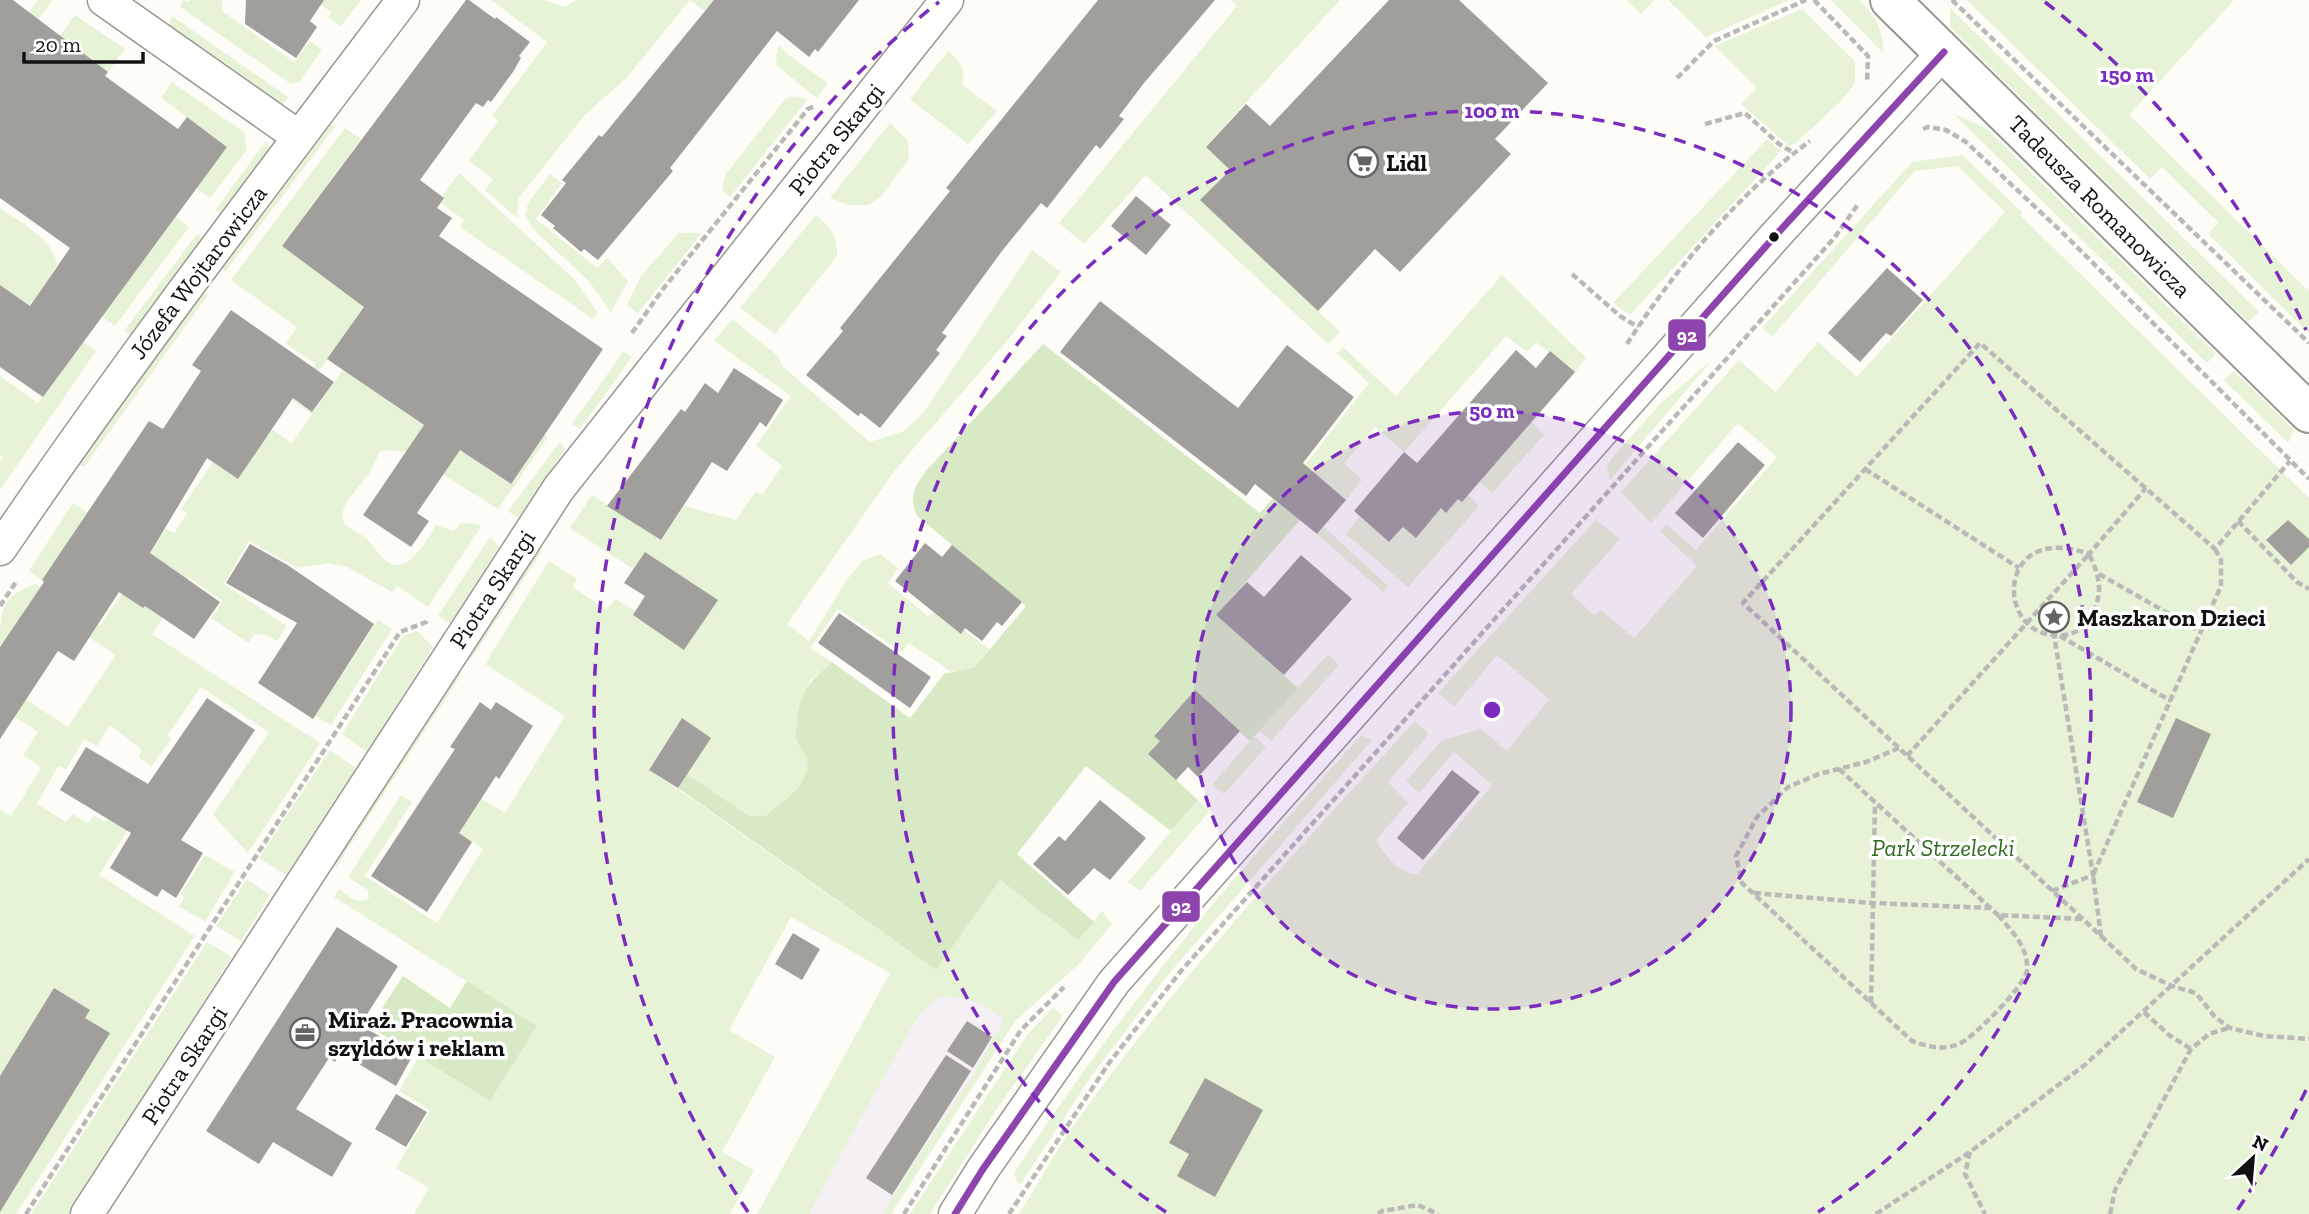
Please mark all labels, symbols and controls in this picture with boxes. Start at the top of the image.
scale bar [24,21,144,65]
text: 20 m [35,32,81,57]
text: 150 m [2100,62,2155,87]
street label: Piotra Skargi [782,77,890,201]
text: 100 m [1465,98,1520,123]
street label: Tadeusza Romanowicza [2003,109,2198,304]
supermarket icon: Lidl [1346,145,1380,179]
place label: Lidl [1386,148,1427,177]
street label: Józefa Wojtarowicza [123,179,273,365]
unlabelled marker [1767,230,1781,244]
line badge: 92 [1667,318,1707,352]
text: 92 [1677,324,1697,347]
text: 50 m [1469,398,1515,423]
street label: Piotra Skargi [443,524,541,654]
place icon: Maszkaron Dzieci [2037,600,2071,634]
place label: Maszkaron Dzieci [2077,603,2266,632]
centre of rings [1480,698,1504,722]
park label: Park Strzelecki [1871,833,2015,862]
line badge: 92 [1161,890,1201,923]
text: 92 [1171,895,1191,918]
street label: Piotra Skargi [135,1000,233,1130]
place label: Miraż. Pracownia szyldów i reklam [328,1005,513,1062]
office icon: Miraż. Pracownia szyldów i reklam [288,1016,322,1050]
north arrow [2218,1123,2288,1193]
text: N [2249,1130,2272,1157]

